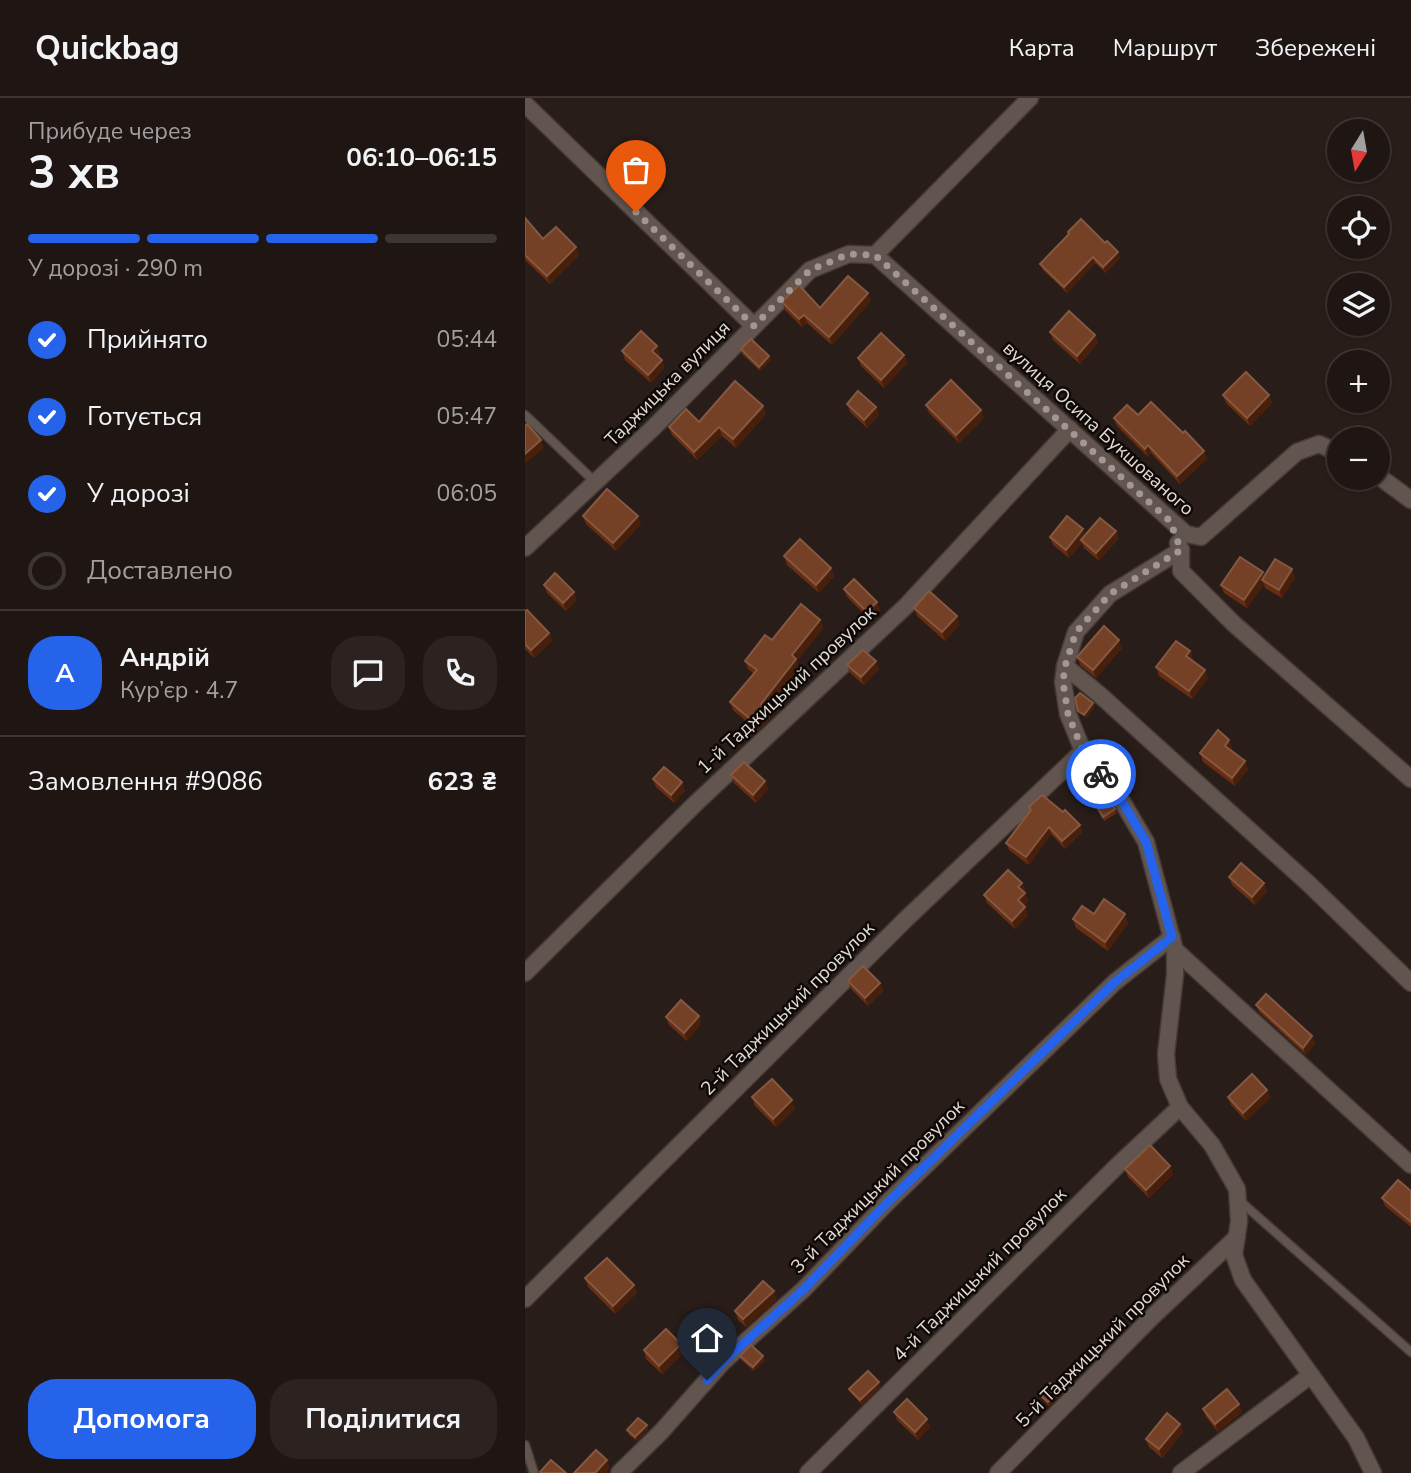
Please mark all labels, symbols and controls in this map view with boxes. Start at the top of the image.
text: Quickbag [35,26,179,71]
text: Карта [1009,32,1075,64]
text: Маршрут [1113,32,1217,64]
text: Збережені [1255,32,1376,64]
text: Прибуде через [28,116,192,147]
north arrow [1327,119,1389,182]
map controls [1327,119,1390,490]
text: 06:10–06:15 [346,140,497,175]
pin [606,140,666,212]
text: 3 хв [28,141,120,204]
icon: bag [617,151,655,189]
button: locate [1327,196,1390,259]
text: У дорозі · 290 m [28,253,203,284]
button: layers [1327,273,1390,336]
street label: Таджицька вулиця [599,315,736,452]
icon: check [28,321,66,359]
text: Прийнято [87,322,208,357]
text: 05:44 [437,324,497,355]
street label: вулиця Осипа Букшованого [997,336,1200,522]
button: + [1327,350,1390,413]
icon: check [28,398,66,436]
text: Готується [87,399,202,434]
text: 05:47 [437,401,497,432]
button: − [1327,427,1390,490]
icon: check [28,475,66,513]
text: У дорозі [87,476,190,511]
text: 06:05 [437,478,497,509]
text: Доставлено [87,553,233,588]
street label: 1-й Таджицький провулок [691,600,882,780]
button: chat [331,636,405,710]
button: phone [423,636,497,710]
text: Андрій [120,640,210,675]
text: А [55,656,75,691]
text: Кур’єр · 4.7 [120,675,238,706]
courier [1066,739,1136,809]
icon: bike [1082,755,1120,793]
text: Замовлення #9086 [28,764,263,799]
text: 623 ₴ [428,764,497,799]
street label: 2-й Таджицький провулок [695,916,880,1101]
street label: 3-й Таджицький провулок [785,1094,970,1279]
street label: 4-й Таджицький провулок [887,1182,1072,1367]
street label: 5-й Таджицький провулок [1010,1248,1195,1433]
pin [677,1308,737,1380]
icon: home [688,1319,726,1357]
button: Допомога [28,1379,256,1459]
button: Поділитися [270,1379,497,1459]

